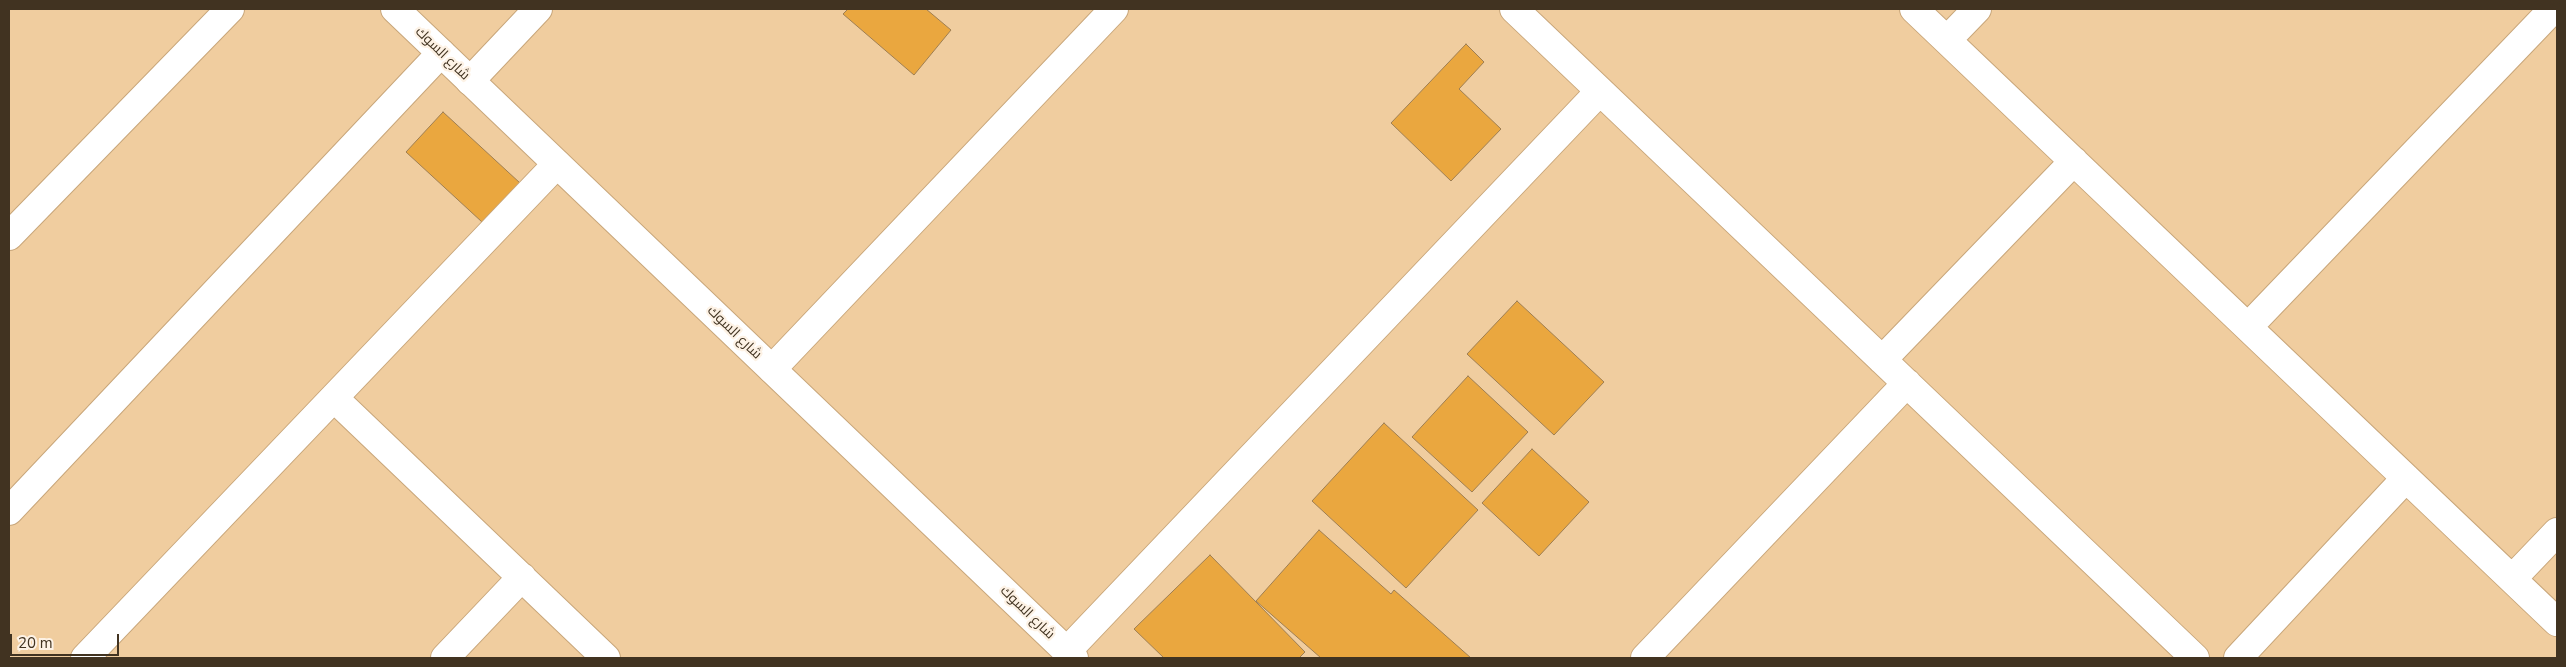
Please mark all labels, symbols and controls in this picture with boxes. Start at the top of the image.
street label: شارع السوك [411,24,473,84]
street label: شارع السوك [703,303,765,363]
street label: شارع السوك [996,583,1058,643]
scale bar [12,624,121,656]
text: 20 m [18,633,53,653]

